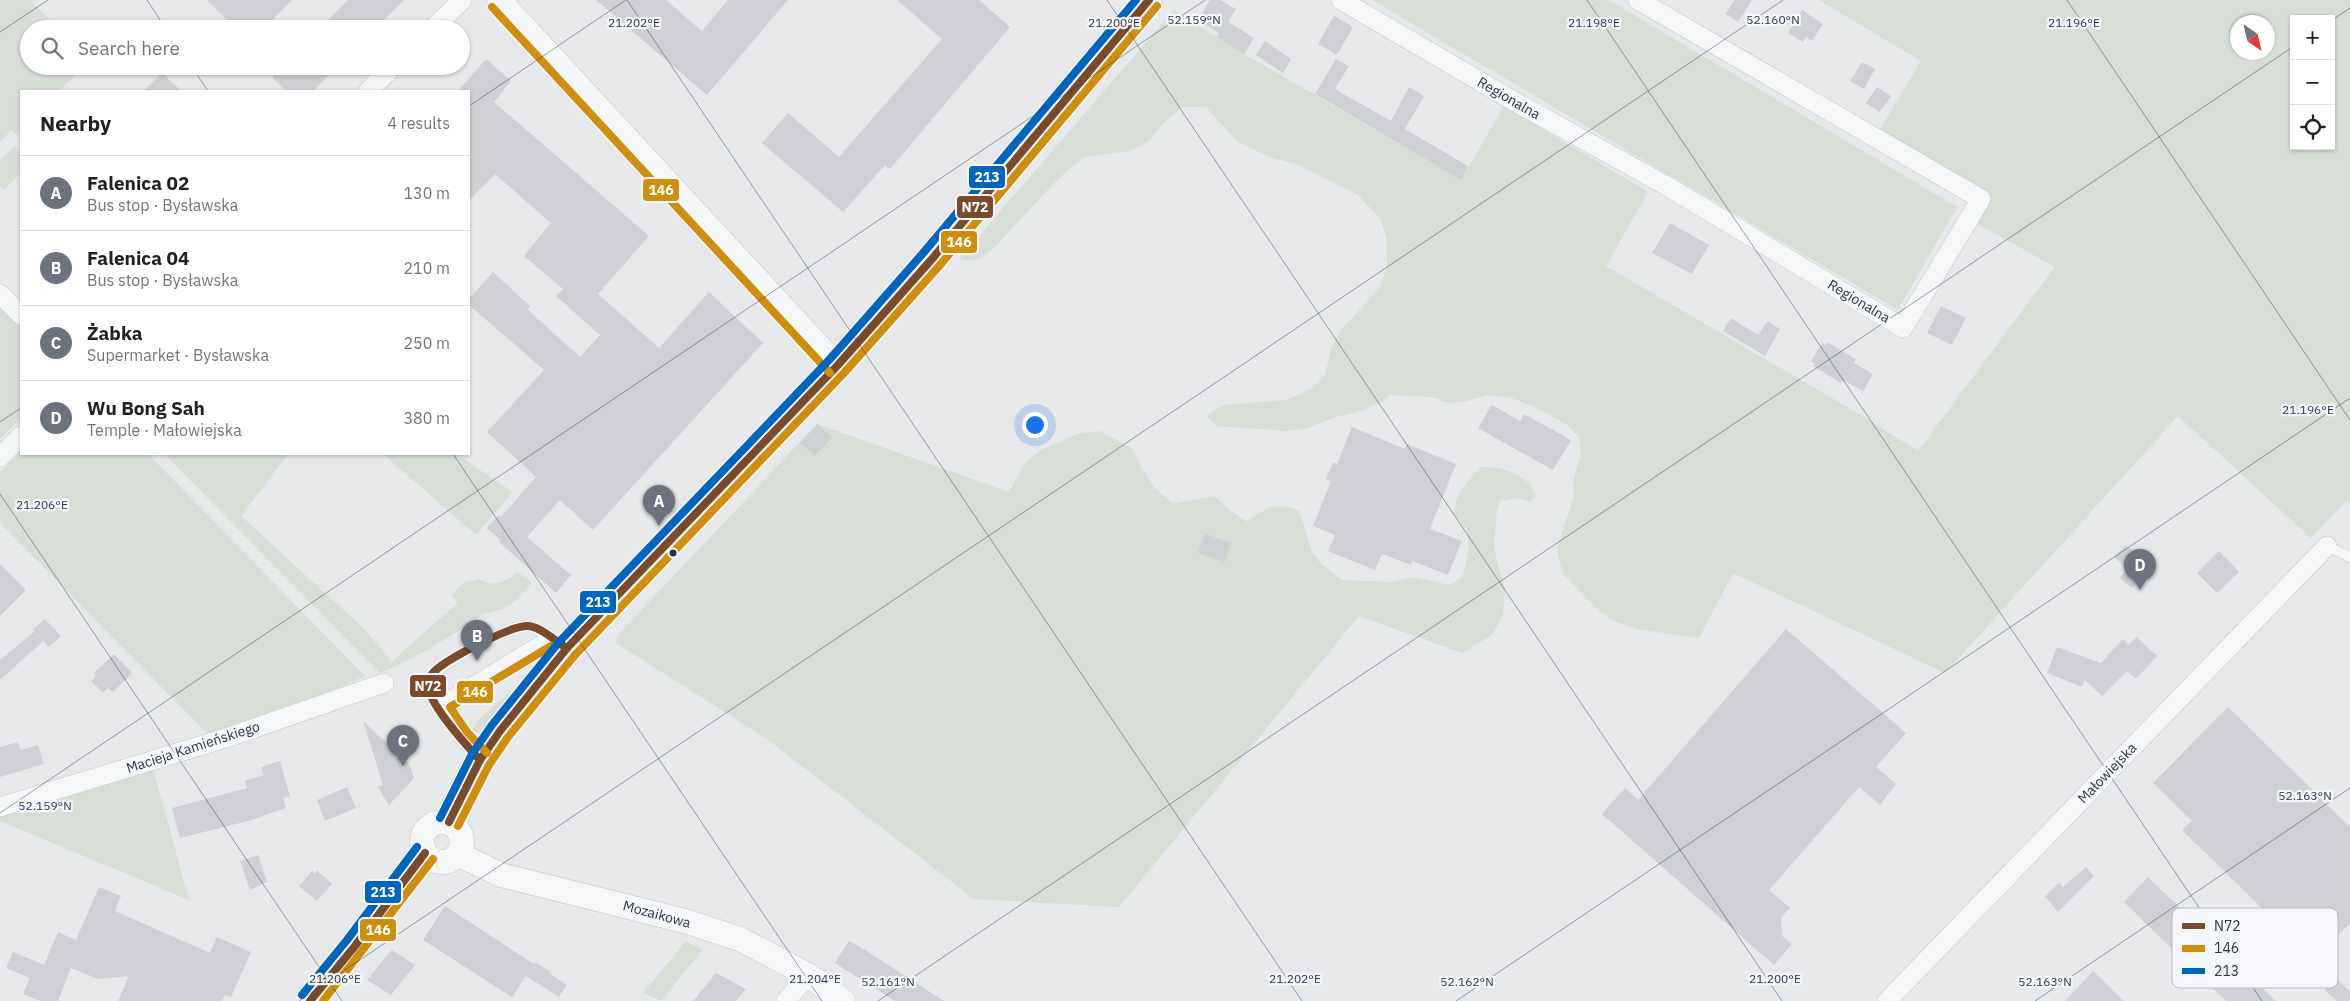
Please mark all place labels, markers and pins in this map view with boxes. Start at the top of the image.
pin: A [643,485,675,526]
unlabelled marker [668,548,678,558]
pin: D [2124,549,2156,590]
pin: B [461,620,493,661]
pin: C [387,725,419,766]

